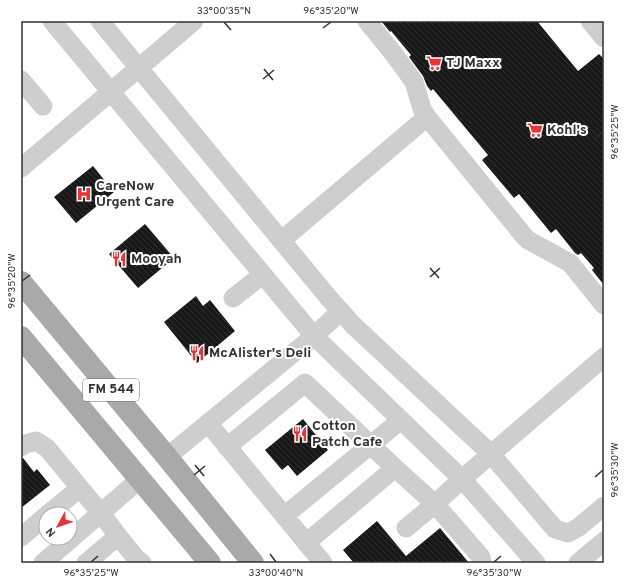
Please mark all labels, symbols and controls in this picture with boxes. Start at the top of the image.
text: 33°00'35"N [197,5,251,18]
text: 96°35'20"W [303,5,359,18]
supermarket icon: TJ Maxx [425,54,443,72]
place label: TJ Maxx [446,55,500,72]
text: 96°35'25"W [609,104,622,160]
supermarket icon: Kohl's [526,121,544,139]
place label: Kohl's [547,122,587,139]
place label: CareNow Urgent Care [96,178,175,211]
hospital icon: CareNow Urgent Care [75,185,93,203]
restaurant icon: Mooyah [110,250,128,268]
place label: Mooyah [131,251,182,268]
text: 96°35'20"W [6,253,19,309]
restaurant icon: McAlister's Deli [188,344,206,362]
place label: McAlister's Deli [209,345,311,362]
road number: FM 544 [83,379,139,401]
place label: Cotton Patch Cafe [312,418,383,451]
restaurant icon: Cotton Patch Cafe [291,425,309,443]
text: 96°35'30"W [609,442,622,498]
north arrow [38,506,78,546]
text: N [43,524,59,539]
text: 96°35'25"W [63,567,119,580]
text: 33°00'40"N [249,567,303,580]
text: 96°35'30"W [466,567,522,580]

